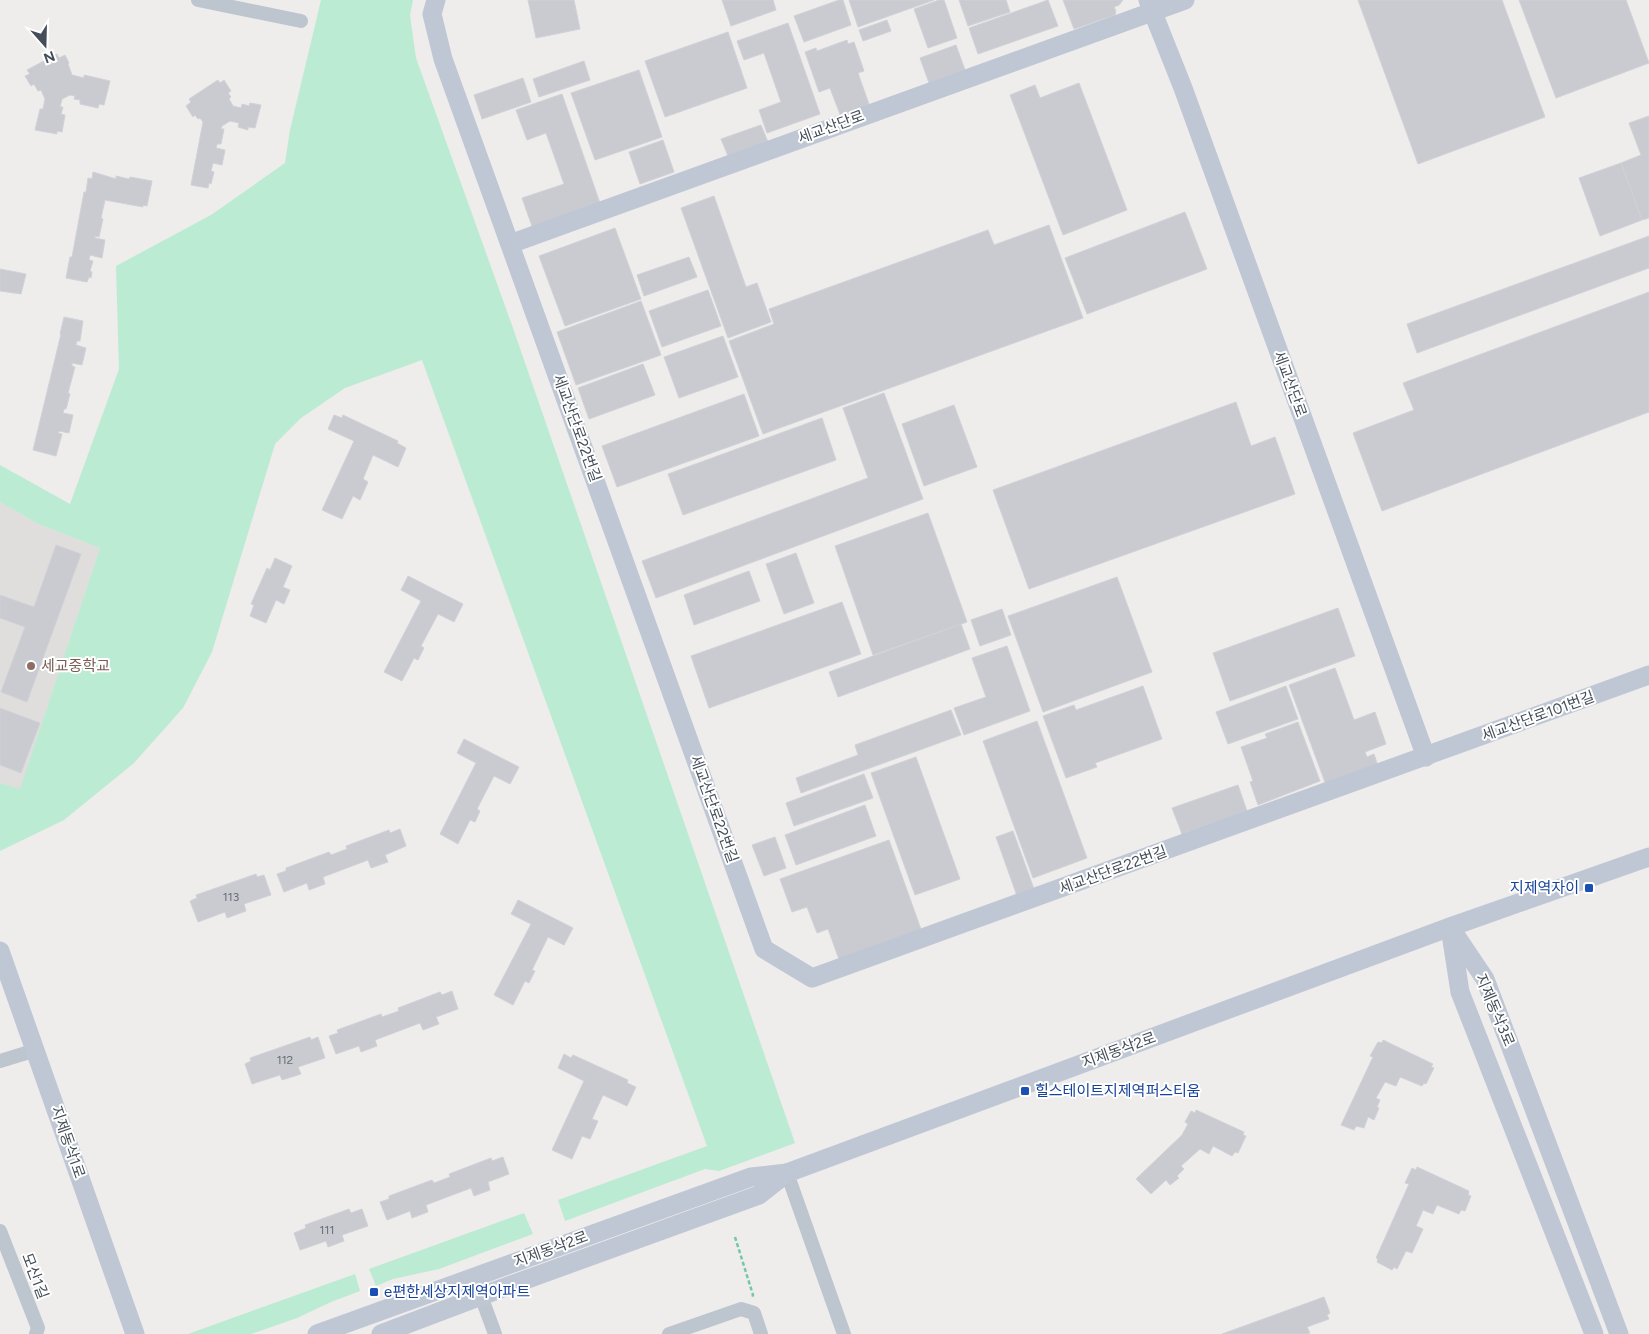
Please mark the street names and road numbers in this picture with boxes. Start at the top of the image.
street label: 세교산단로 [795,107,867,147]
street label: 세교산단로 [1270,348,1310,420]
street label: 세교산단로22번길 [549,372,605,484]
street label: 세교산단로101번길 [1479,687,1597,745]
street label: 세교산단로22번길 [686,753,742,865]
street label: 세교산단로22번길 [1057,842,1169,898]
street label: 지제동삭3로 [1472,971,1518,1049]
street label: 지제동삭2로 [1080,1028,1158,1072]
street label: 지제동삭1로 [47,1104,89,1180]
street label: 지제동삭2로 [512,1227,590,1271]
street label: 모산1길 [18,1251,52,1301]

